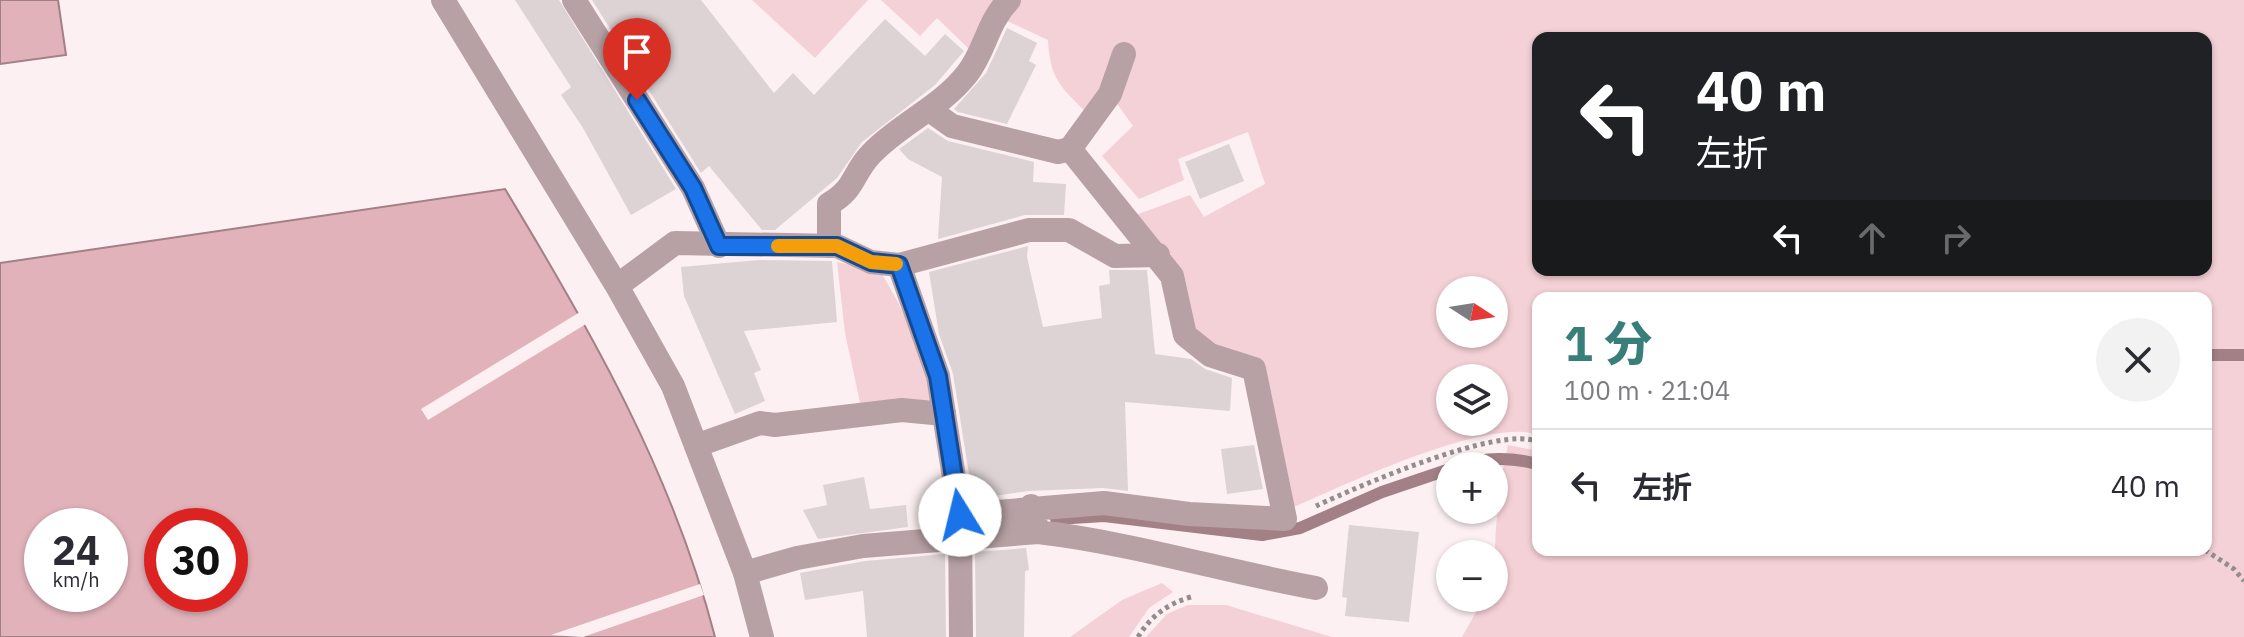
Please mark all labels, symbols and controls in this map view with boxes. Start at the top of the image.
pin [603,18,671,100]
icon: arrive [615,30,659,74]
text: 40 m [1696,54,1826,126]
icon: left [1564,64,1668,168]
text: 左折 [1696,129,1768,176]
icon: left [1766,216,1810,260]
icon: ahead [1850,216,1894,260]
icon: right [1934,216,1978,260]
north arrow [1436,276,1508,348]
map controls [1436,276,1508,612]
text: 1 分 [1564,312,1652,374]
button: close [2096,318,2180,402]
button: layers [1436,364,1508,436]
text: 100 m · 21:04 [1564,373,1730,407]
button: + [1436,452,1508,524]
icon: left [1564,463,1608,507]
text: 40 m [2111,466,2180,505]
text: 左折 [1632,467,1692,506]
position arrow [918,473,1002,557]
speed limit sign: 30 [144,508,248,612]
text: 24 [52,524,100,576]
button: − [1436,540,1508,612]
text: km/h [52,566,100,593]

